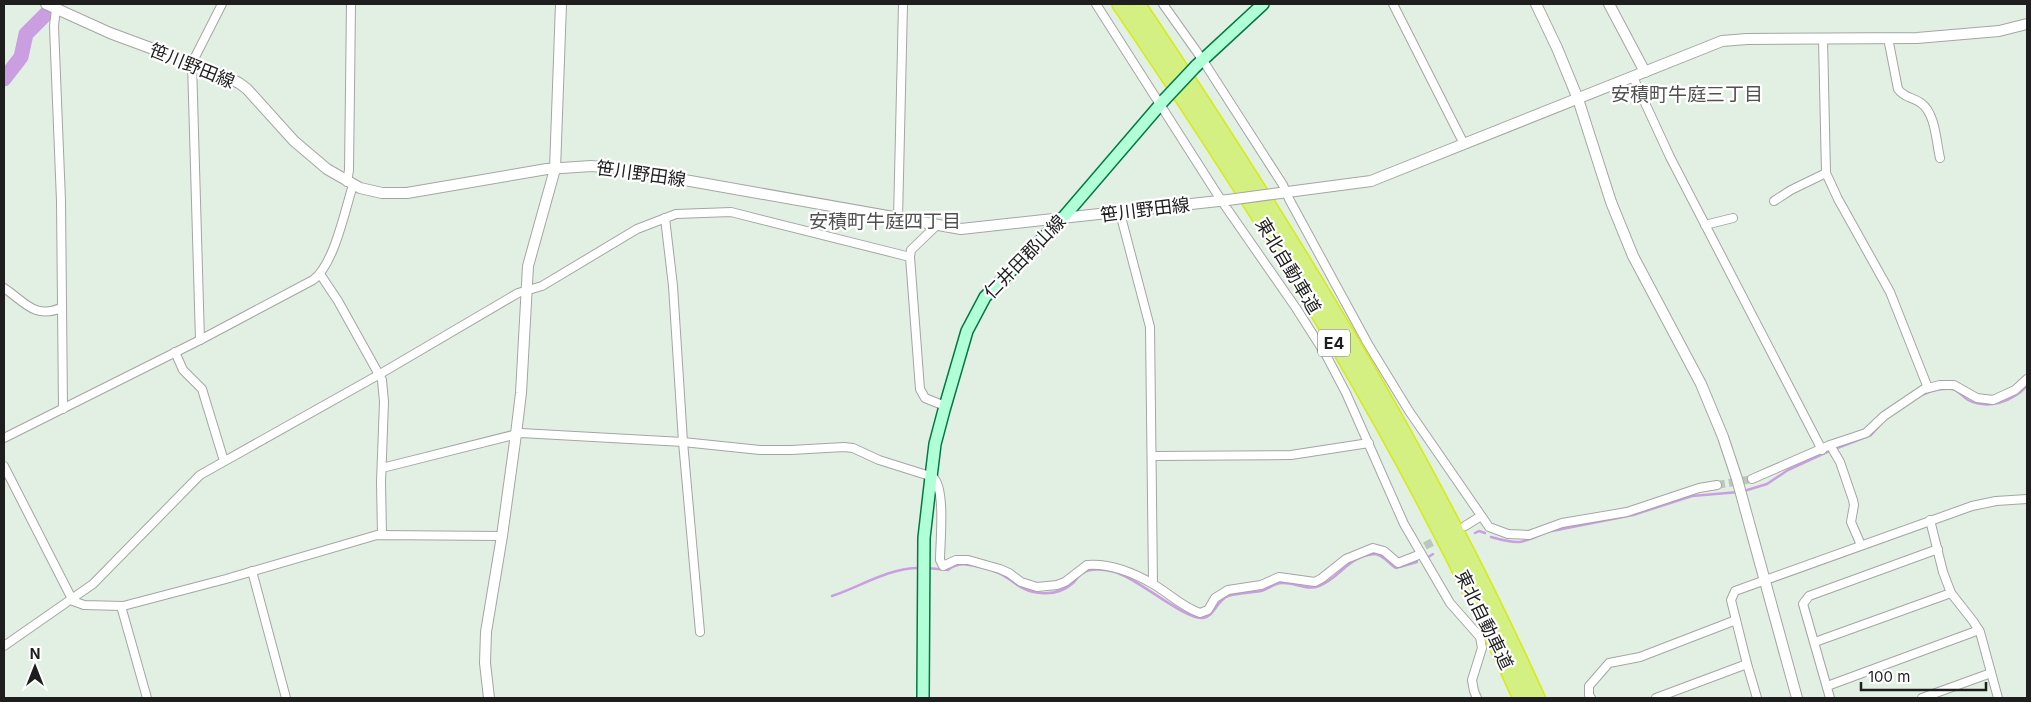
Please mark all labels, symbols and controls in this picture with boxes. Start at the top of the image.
street label: 笹川野田線 [147,39,238,92]
district label: 安積町牛庭三丁目 [1611,83,1763,106]
street label: 笹川野田線 [595,157,687,190]
street label: 笹川野田線 [1099,194,1191,225]
district label: 安積町牛庭四丁目 [809,210,961,233]
street label: 仁井田郡山線 [980,211,1070,303]
street label: 東北自動車道 [1252,214,1325,317]
road number: E4 [1318,329,1350,356]
street label: 東北自動車道 [1451,567,1518,673]
north arrow [10,642,60,692]
text: N [30,645,40,662]
scale bar [1861,660,1986,692]
text: 100 m [1868,667,1910,686]

